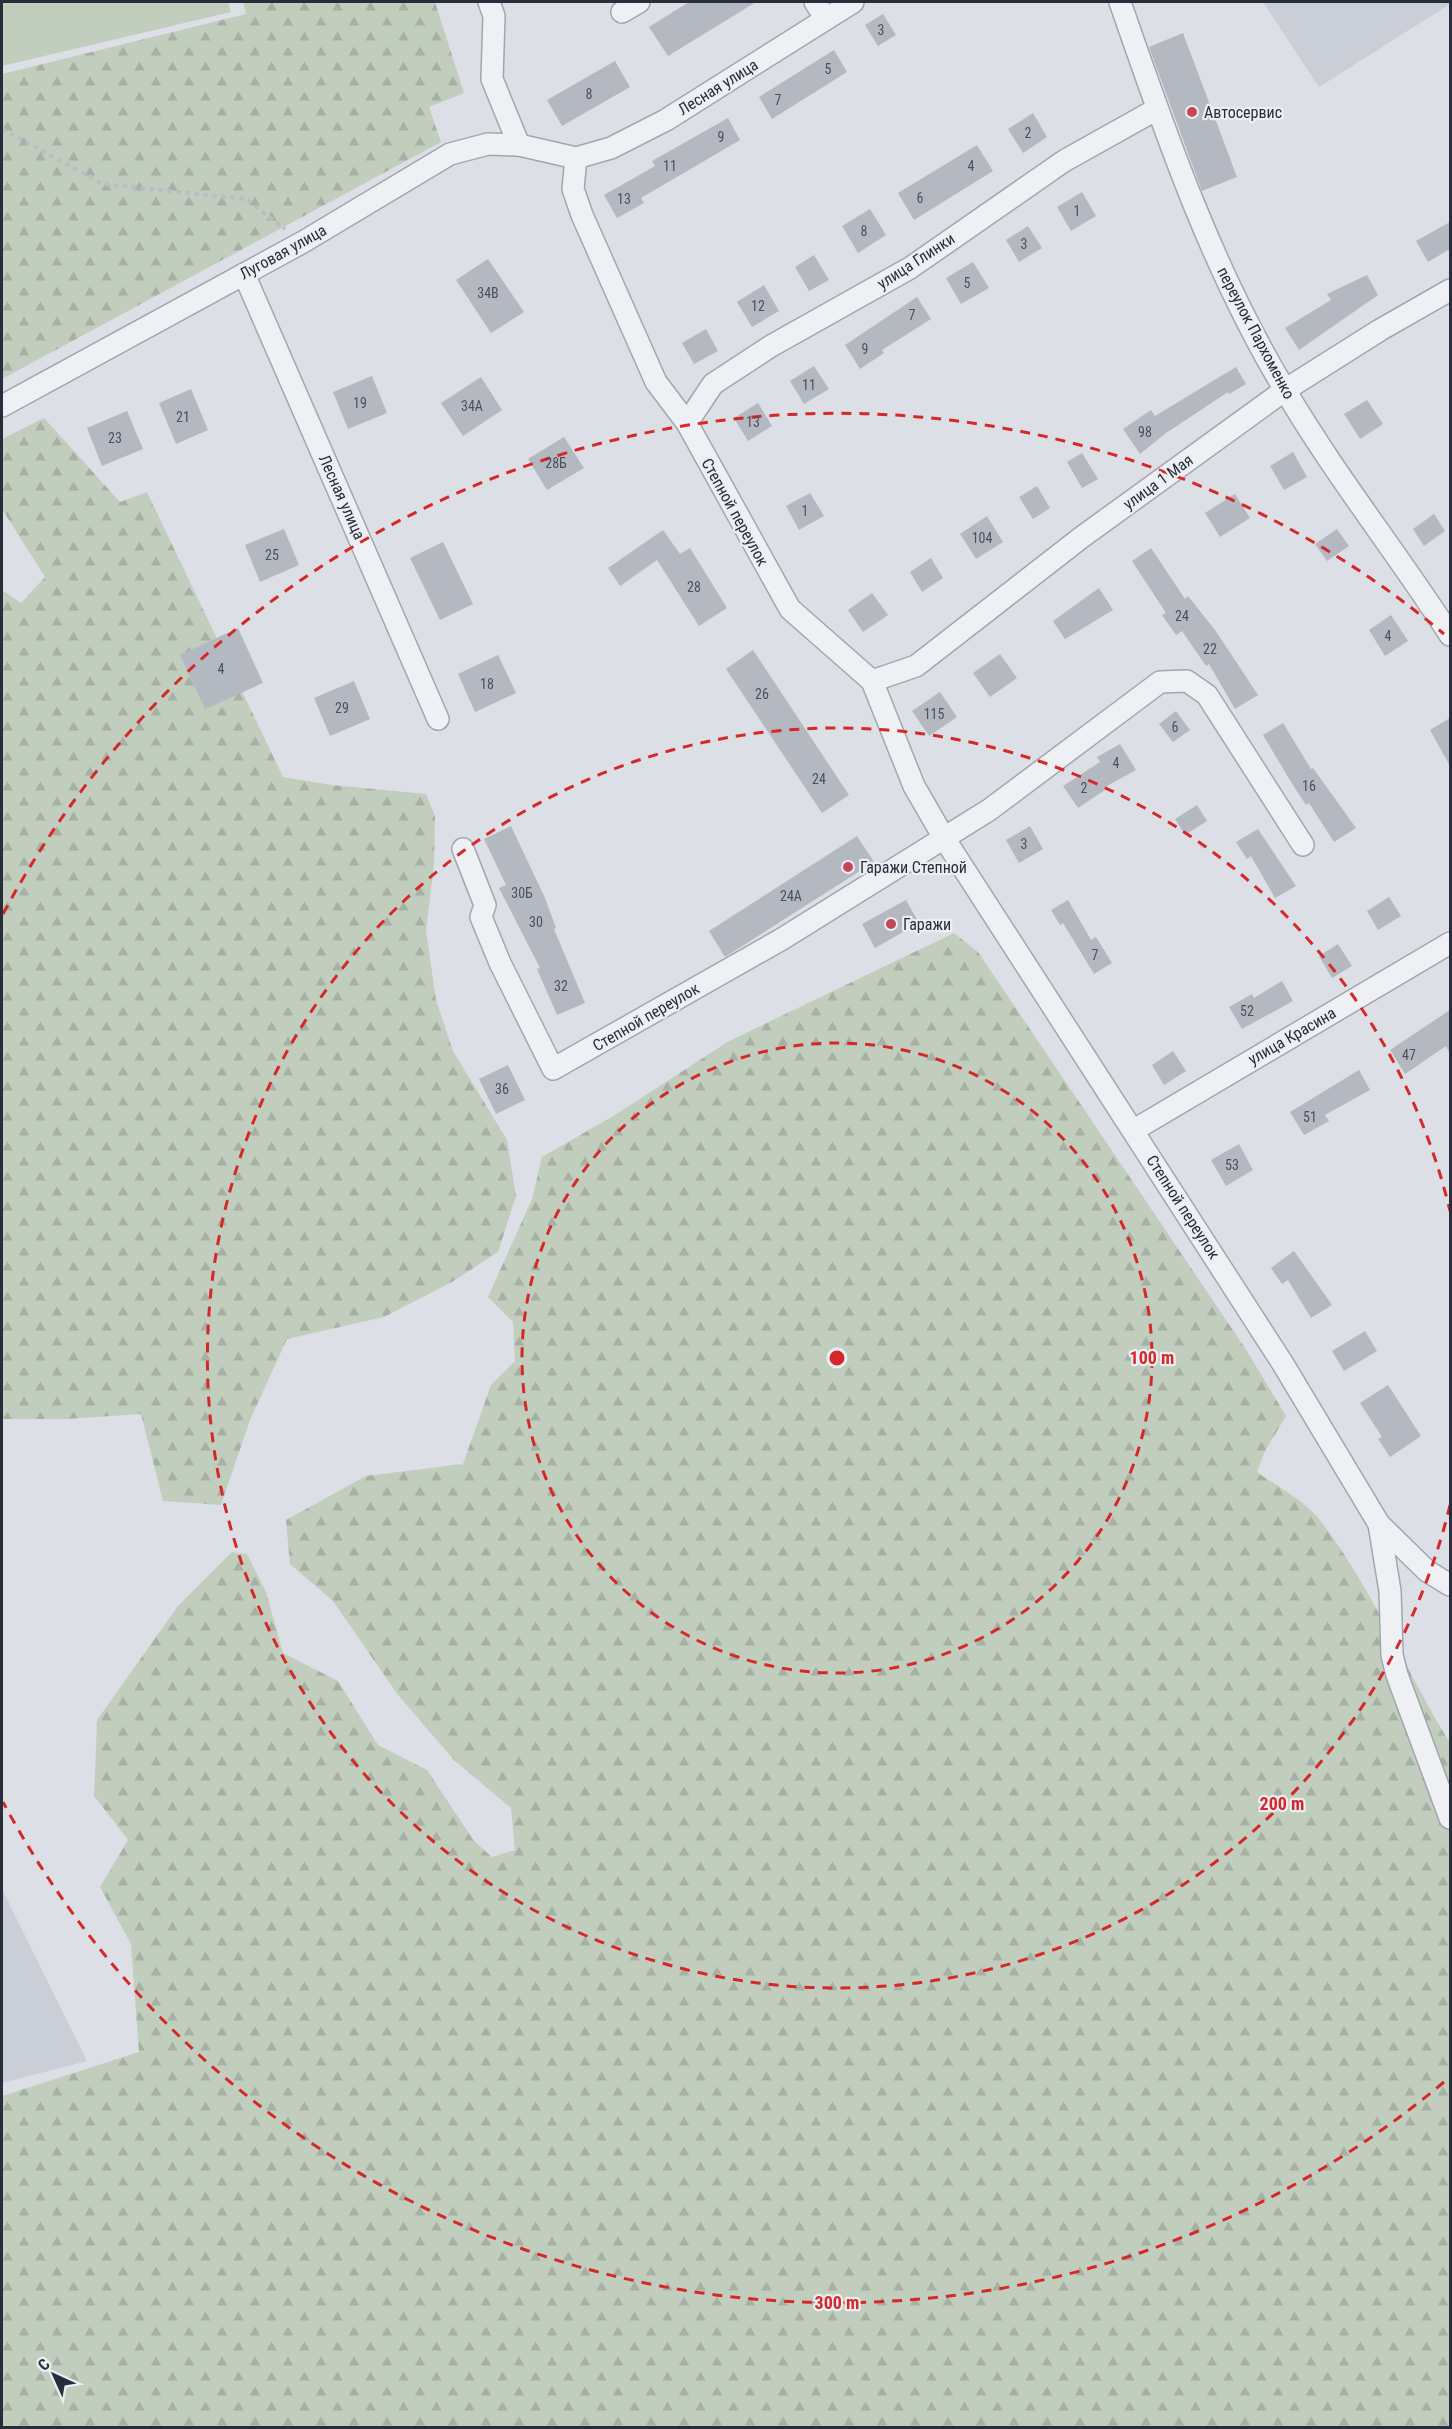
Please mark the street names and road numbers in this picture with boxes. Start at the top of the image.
street label: Лесная улица [675,55,761,119]
street label: Луговая улица [236,220,330,284]
street label: улица Глинки [874,229,958,293]
street label: переулок Пархоменко [1213,264,1299,402]
street label: улица 1 Мая [1119,450,1197,514]
street label: Лесная улица [315,452,369,542]
street label: Степной переулок [698,455,773,569]
street label: Степной переулок [589,979,703,1055]
street label: улица Красина [1245,1003,1339,1069]
street label: Степной переулок [1142,1151,1224,1263]

